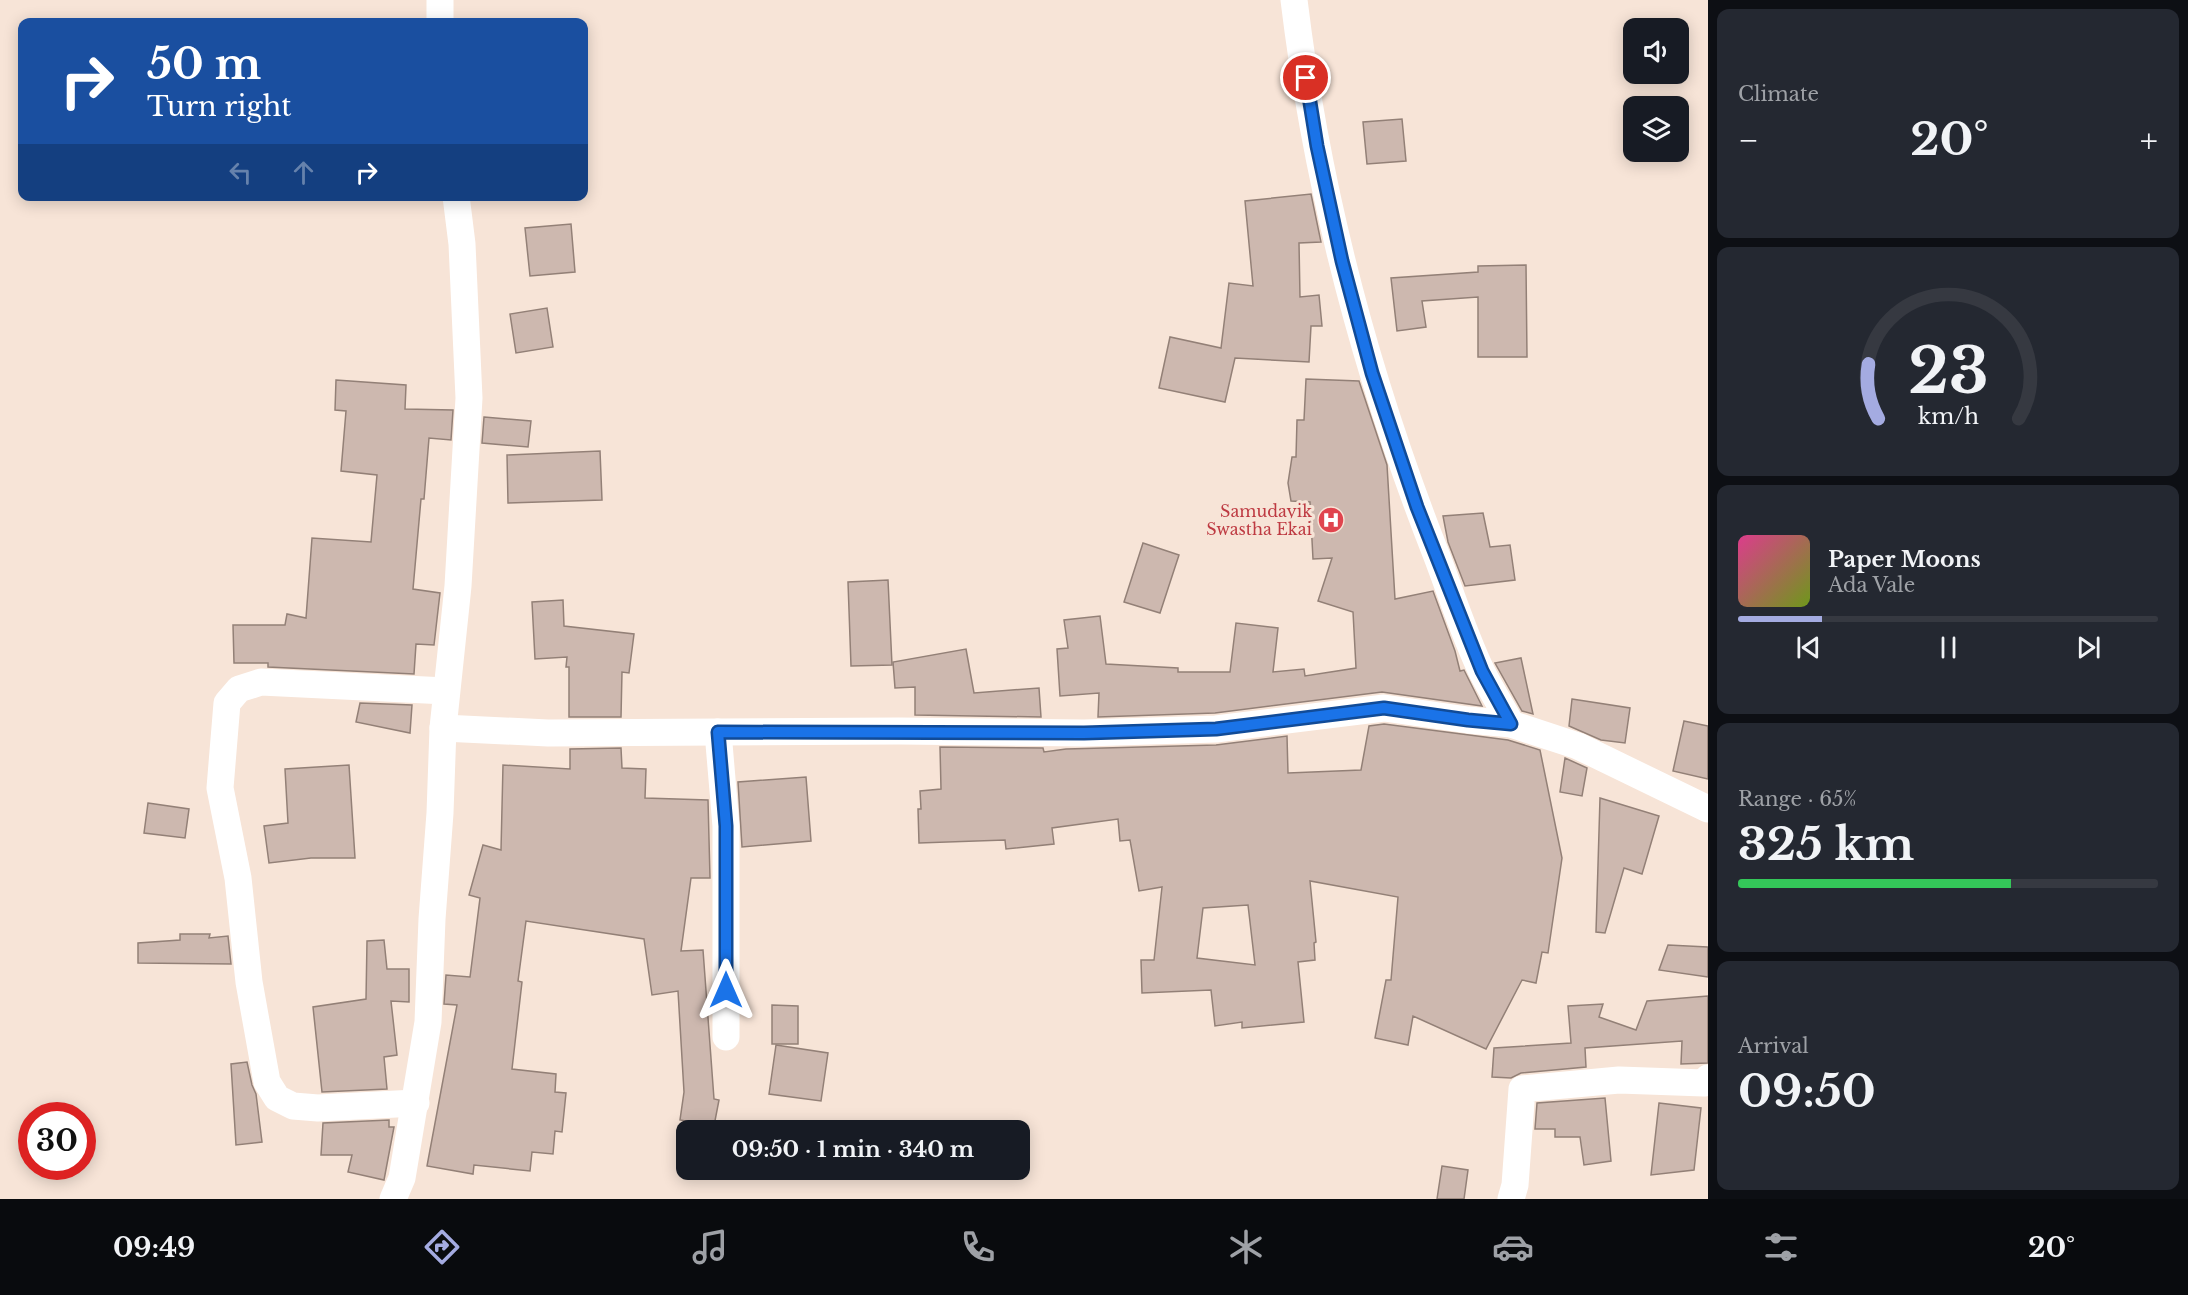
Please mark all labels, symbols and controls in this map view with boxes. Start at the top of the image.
map controls [1623,18,1689,162]
button: sound [1623,18,1689,84]
text: 50 m [147,38,261,90]
icon: right [48,42,126,120]
pin [1280,52,1331,103]
icon: arrive [1289,61,1322,94]
text: Climate [1738,82,1819,106]
text: Turn right [147,90,291,123]
button: layers [1623,96,1689,162]
text: 20° [1910,111,1989,167]
text: − [1738,120,1759,161]
text: + [2140,120,2158,161]
icon: left [224,156,257,189]
icon: ahead [287,156,320,189]
icon: right [350,156,383,189]
text: 23 [1908,332,1988,410]
text: km/h [1918,403,1979,430]
place label: Samudayik Swastha Ekai [1206,501,1313,539]
hospital icon: Samudayik Swastha Ekai [1316,505,1346,535]
text: Paper Moons [1828,546,1981,573]
text: Ada Vale [1828,573,1915,597]
icon: previous [1792,631,1825,664]
icon: pause [1932,631,1965,664]
icon: next [2072,631,2105,664]
text: Range · 65% [1738,787,1857,811]
text: 325 km [1738,816,1914,872]
position arrow [694,958,758,1022]
text: Arrival [1738,1034,1809,1058]
text: 09:50 [1738,1063,1876,1119]
speed limit sign: 30 [18,1102,96,1180]
text: 09:50 · 1 min · 340 m [732,1136,974,1163]
icon: directions [421,1226,463,1268]
icon: music [689,1226,731,1268]
icon: phone [957,1226,999,1268]
icon: climate [1225,1226,1267,1268]
icon: car [1492,1226,1534,1268]
icon: filters [1760,1226,1802,1268]
text: 09:49 [113,1231,195,1264]
text: 20° [2028,1231,2075,1264]

